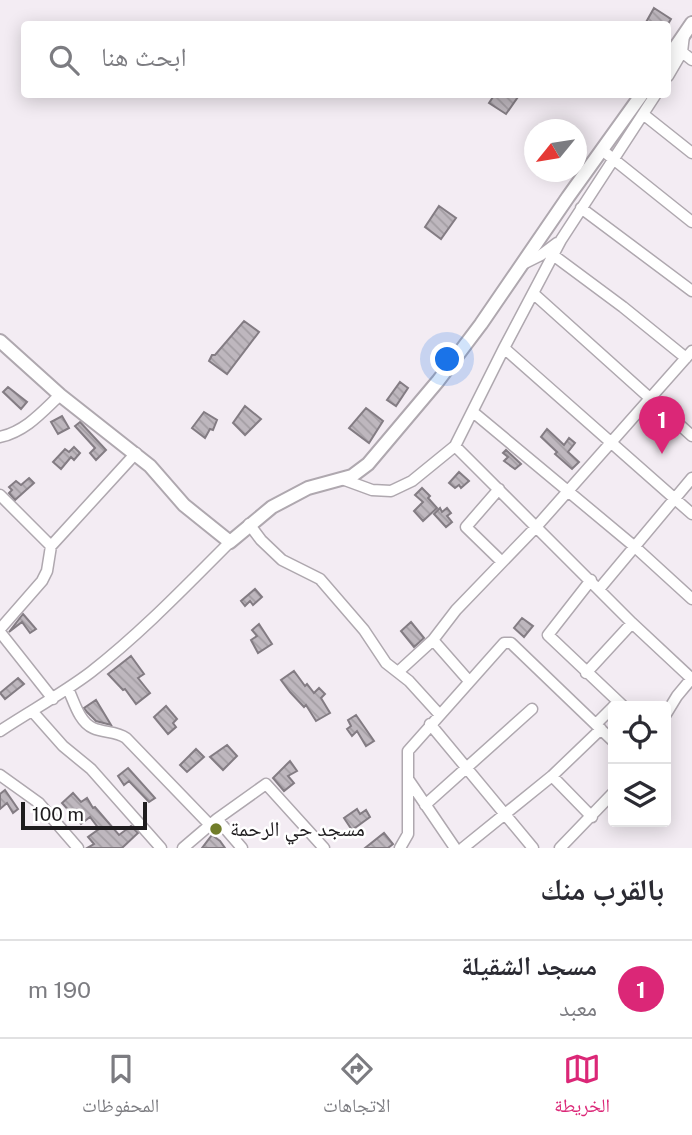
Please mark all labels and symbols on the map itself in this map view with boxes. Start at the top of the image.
north arrow [524,119,587,182]
your location [430,342,464,376]
pin: 1 [639,396,685,454]
scale bar [21,799,147,831]
place label: مسجد حي الرحمة [230,816,365,845]
marker: مسجد حي الرحمة [208,821,224,837]

